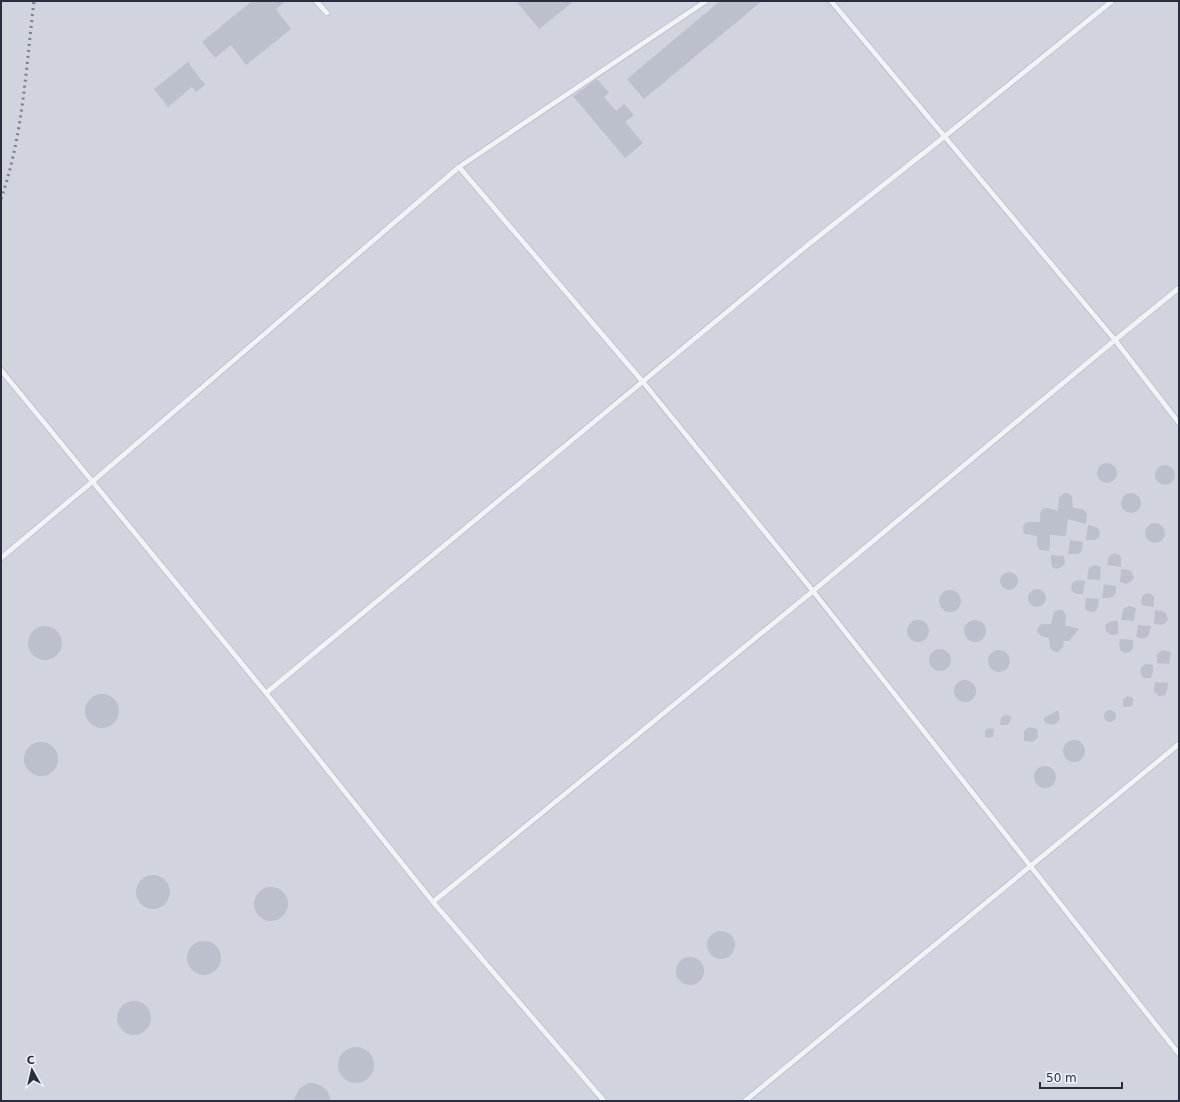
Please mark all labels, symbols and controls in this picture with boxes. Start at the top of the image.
north arrow [12,1050,52,1090]
text: С [26,1054,36,1068]
scale bar [1040,1064,1122,1090]
text: 50 m [1046,1071,1077,1085]

